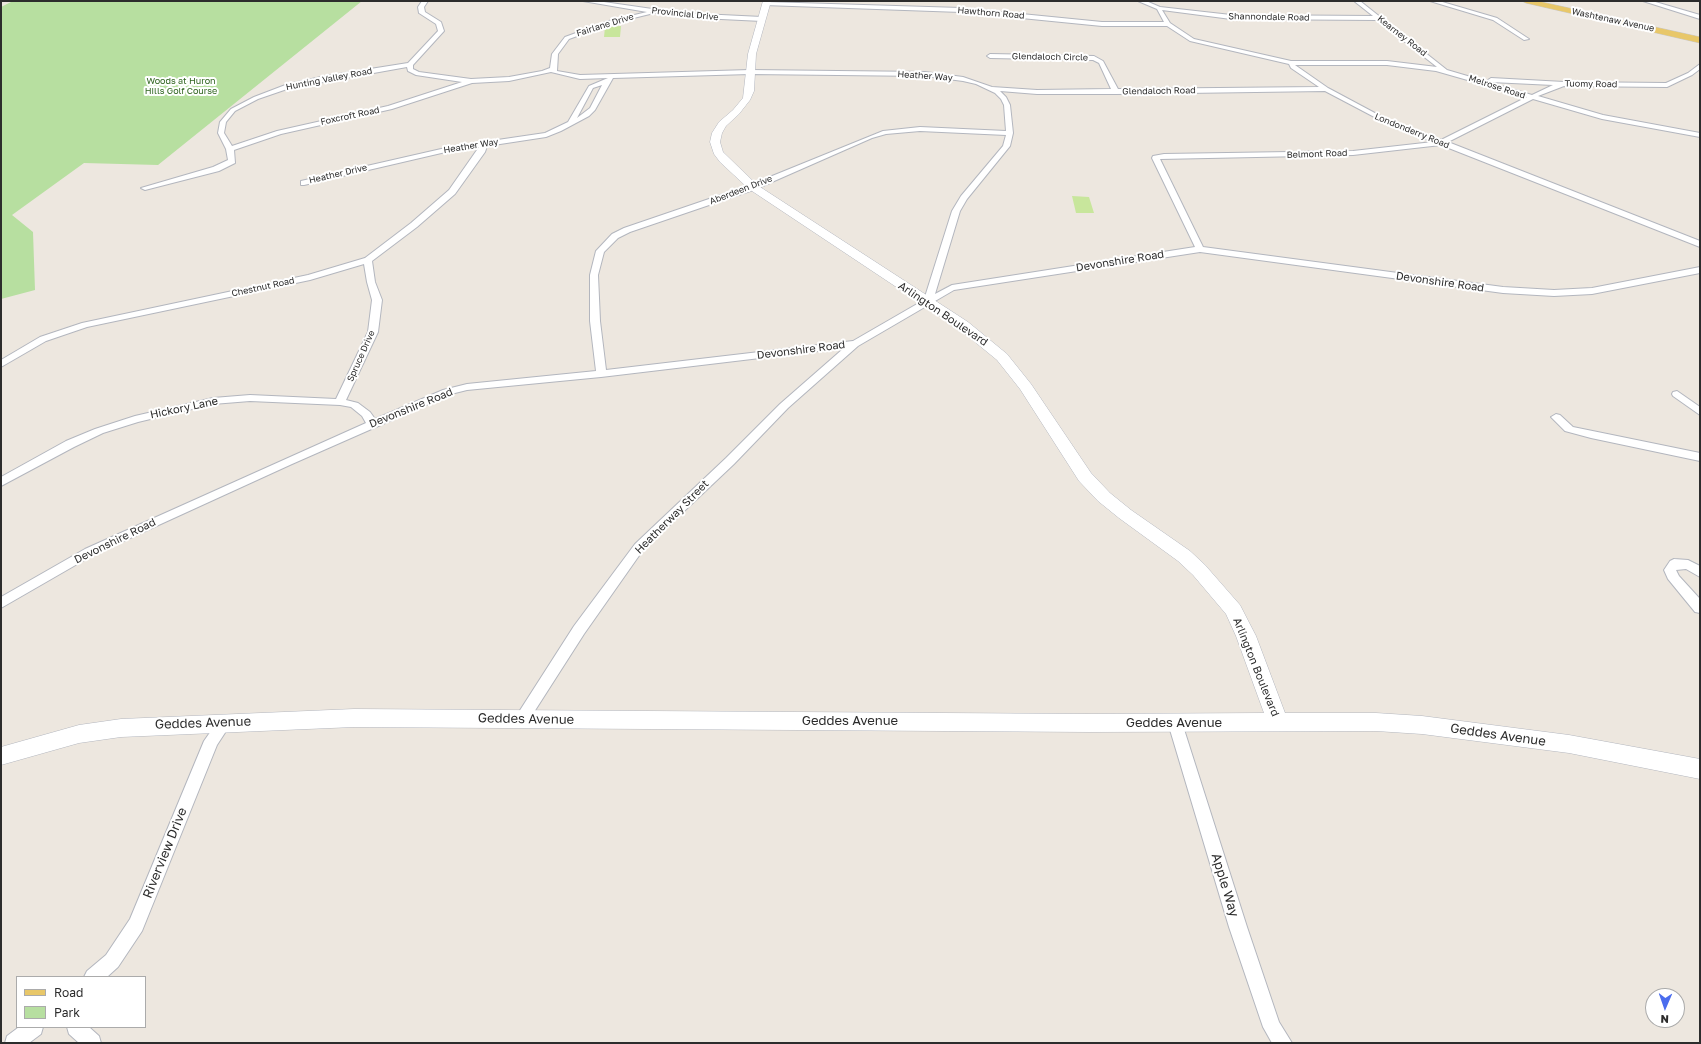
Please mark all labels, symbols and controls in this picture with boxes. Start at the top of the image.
street label: Provincial Drive [651,5,719,23]
street label: Hawthorn Road [957,5,1025,21]
street label: Washtenaw Avenue [1571,6,1655,34]
street label: Fairlane Drive [575,11,635,39]
street label: Shannondale Road [1228,11,1310,23]
street label: Kearney Road [1375,13,1429,59]
street label: Glendaloch Circle [1012,51,1088,63]
street label: Hunting Valley Road [285,65,373,93]
street label: Heather Way [897,69,953,83]
street label: Melrose Road [1467,73,1527,101]
park label: Woods at Huron Hills Golf Course [145,76,217,97]
street label: Tuomy Road [1565,78,1617,90]
street label: Glendaloch Road [1122,85,1196,97]
street label: Foxcroft Road [319,104,381,128]
street label: Londonderry Road [1373,111,1451,151]
street label: Heather Way [443,136,499,156]
street label: Belmont Road [1286,148,1348,160]
street label: Heather Drive [308,162,368,186]
street label: Aberdeen Drive [708,173,774,207]
street label: Devonshire Road [1075,248,1165,274]
street label: Devonshire Road [1395,269,1485,295]
street label: Chestnut Road [231,275,295,299]
street label: Arlington Boulevard [896,279,990,349]
street label: Spruce Drive [345,329,377,383]
street label: Devonshire Road [756,338,846,362]
street label: Devonshire Road [367,385,455,431]
street label: Hickory Lane [149,394,219,422]
street label: Heatherway Street [632,477,712,557]
street label: Devonshire Road [72,516,158,566]
street label: Arlington Boulevard [1230,616,1282,718]
street label: Geddes Avenue [478,710,574,728]
street label: Geddes Avenue [802,713,898,729]
street label: Geddes Avenue [155,714,251,732]
street label: Geddes Avenue [1126,715,1222,731]
street label: Geddes Avenue [1449,721,1547,749]
street label: Riverview Drive [140,805,190,901]
street label: Apple Way [1208,851,1242,919]
legend [16,976,146,1028]
text: Road [54,985,83,1000]
north arrow [1645,988,1685,1028]
text: Park [54,1005,80,1020]
text: N [1660,1013,1669,1026]

